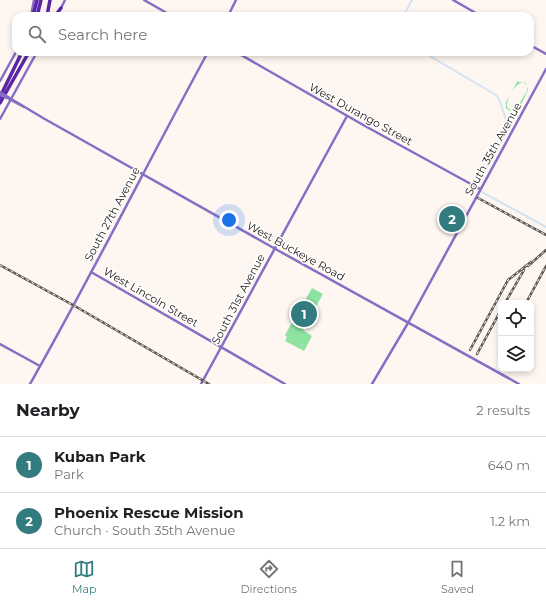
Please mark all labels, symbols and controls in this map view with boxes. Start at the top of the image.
search box [12,12,534,56]
icon: search [26,23,48,45]
text: Search here [58,25,147,44]
street label: West Durango Street [307,80,416,148]
street label: South 35th Avenue [462,100,525,198]
street label: South 27th Avenue [81,164,143,264]
pin: 2 [439,204,465,234]
your location [219,210,239,230]
street label: West Buckeye Road [245,218,347,284]
street label: South 31st Avenue [208,251,268,347]
street label: West Lincoln Street [101,264,201,330]
pin: 1 [291,299,317,329]
map controls [498,300,534,372]
button: locate [498,300,534,336]
button: layers [498,336,534,372]
text: Nearby [16,400,80,420]
text: 2 results [476,402,530,418]
text: Kuban Park [54,447,145,466]
text: 1 [26,457,32,473]
text: 640 m [488,457,530,473]
text: Park [54,466,84,482]
text: Phoenix Rescue Mission [54,503,244,522]
text: 2 [25,513,33,529]
text: 1.2 km [490,513,530,529]
text: Church · South 35th Avenue [54,522,235,538]
tab: Map [72,558,96,596]
tab: Directions [241,558,297,596]
tab: Saved [441,558,474,596]

